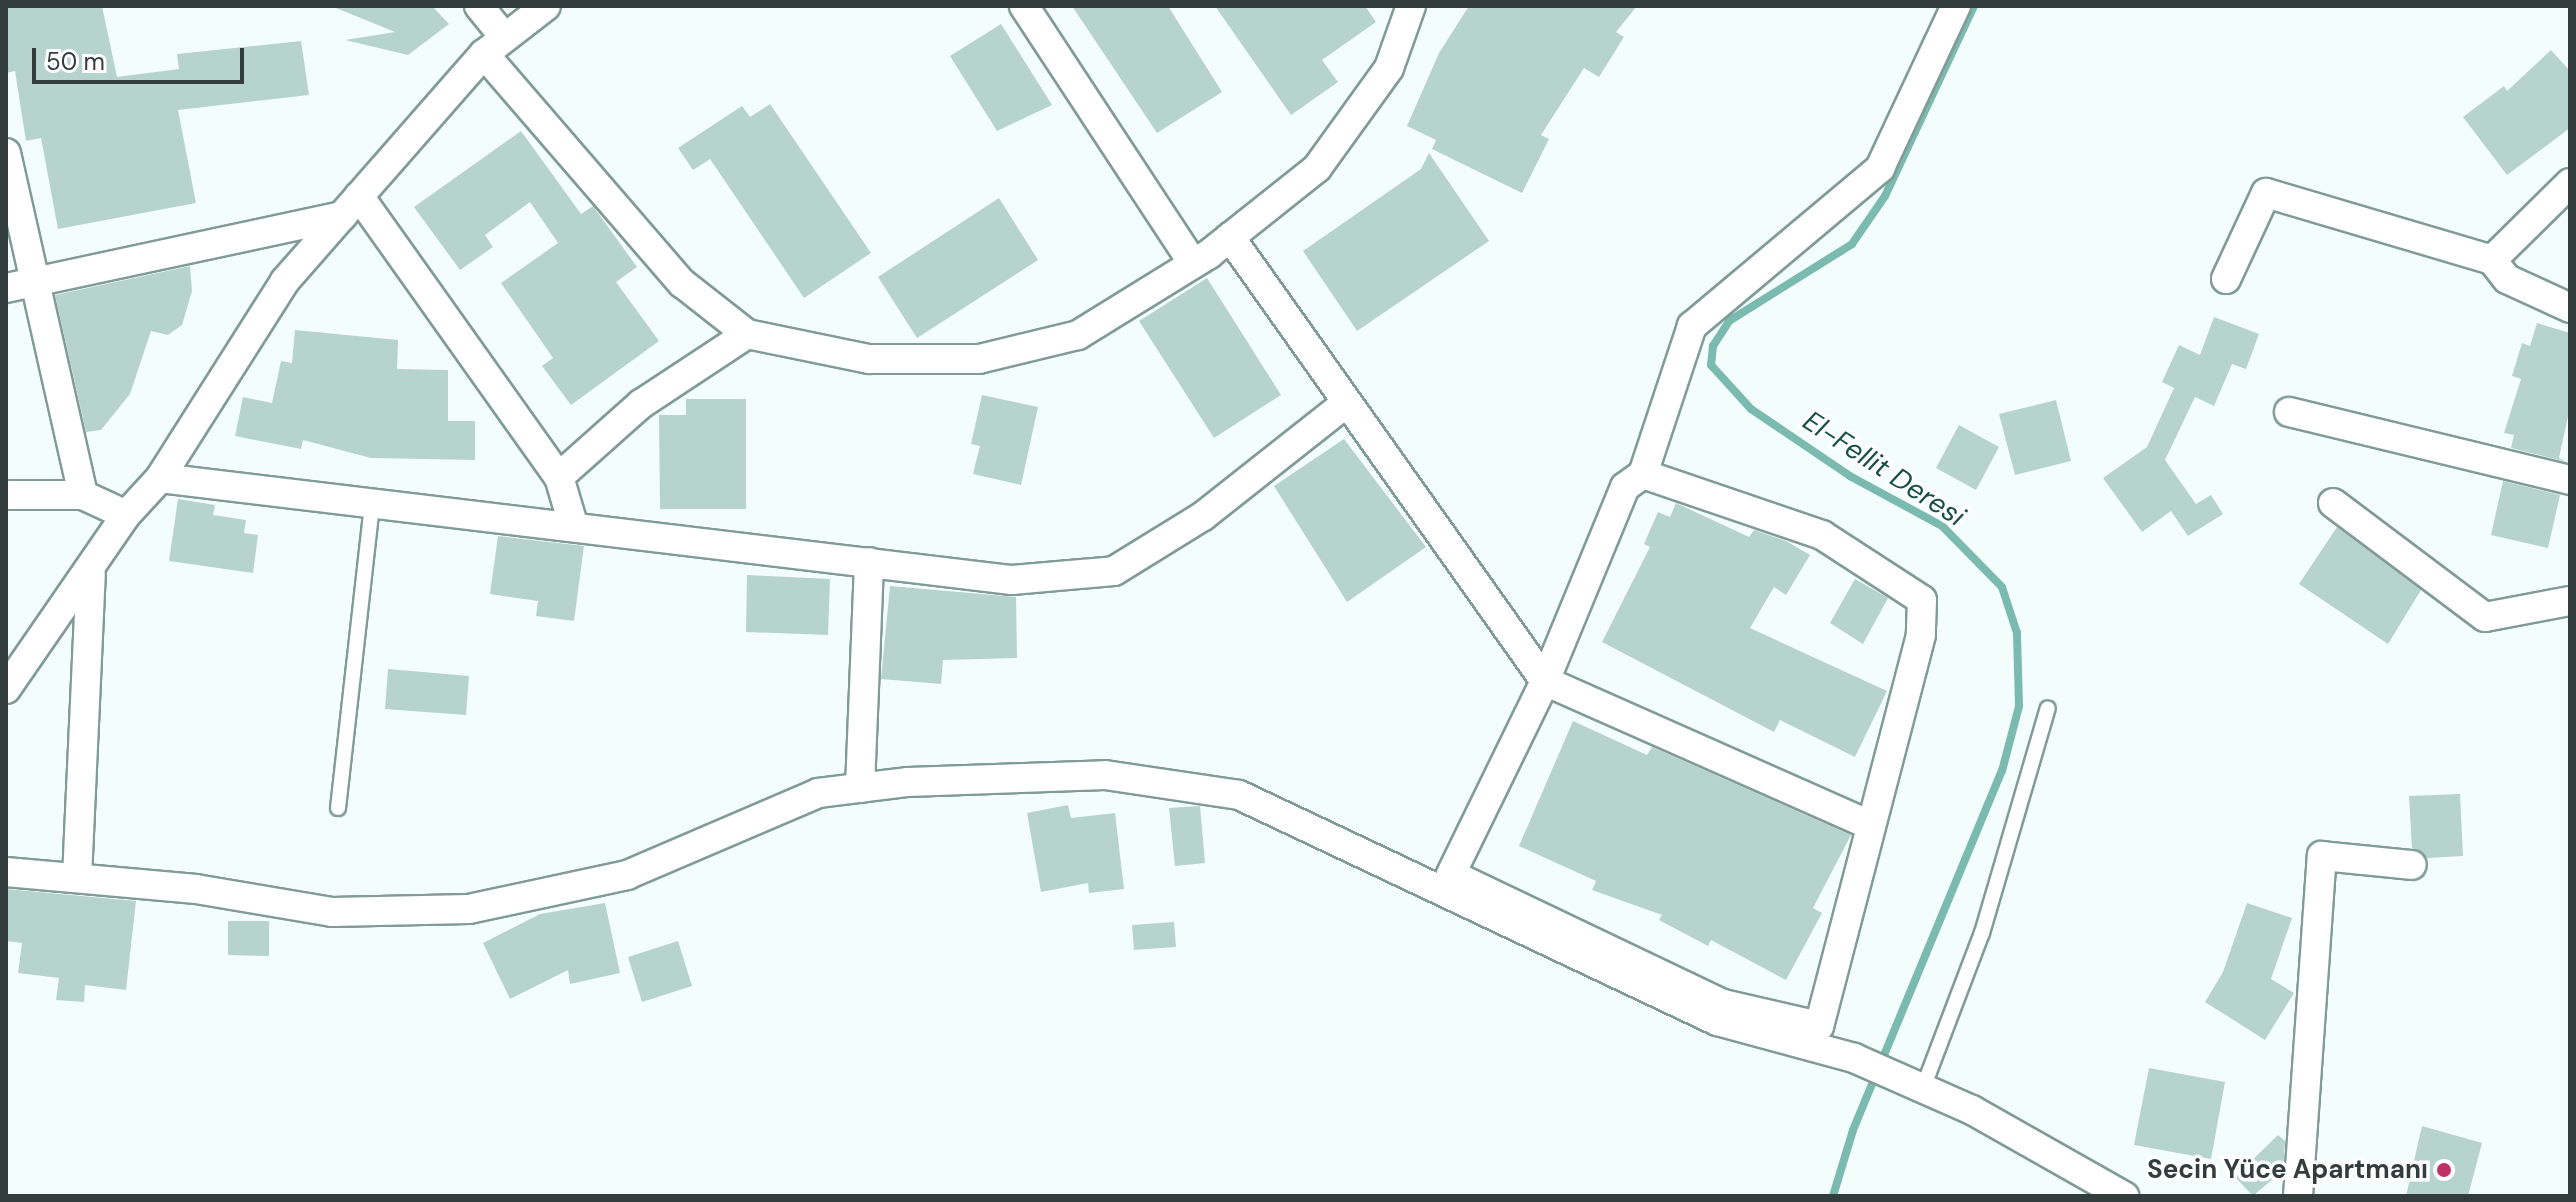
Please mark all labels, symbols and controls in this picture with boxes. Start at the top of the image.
scale bar [36,32,248,82]
text: 50 m [46,46,105,77]
water label: El-Fellit Deresi [1797,404,1971,534]
place label: Secin Yüce Apartmanı [2147,1154,2428,1186]
marker: Secin Yüce Apartmanı [2435,1161,2453,1179]

